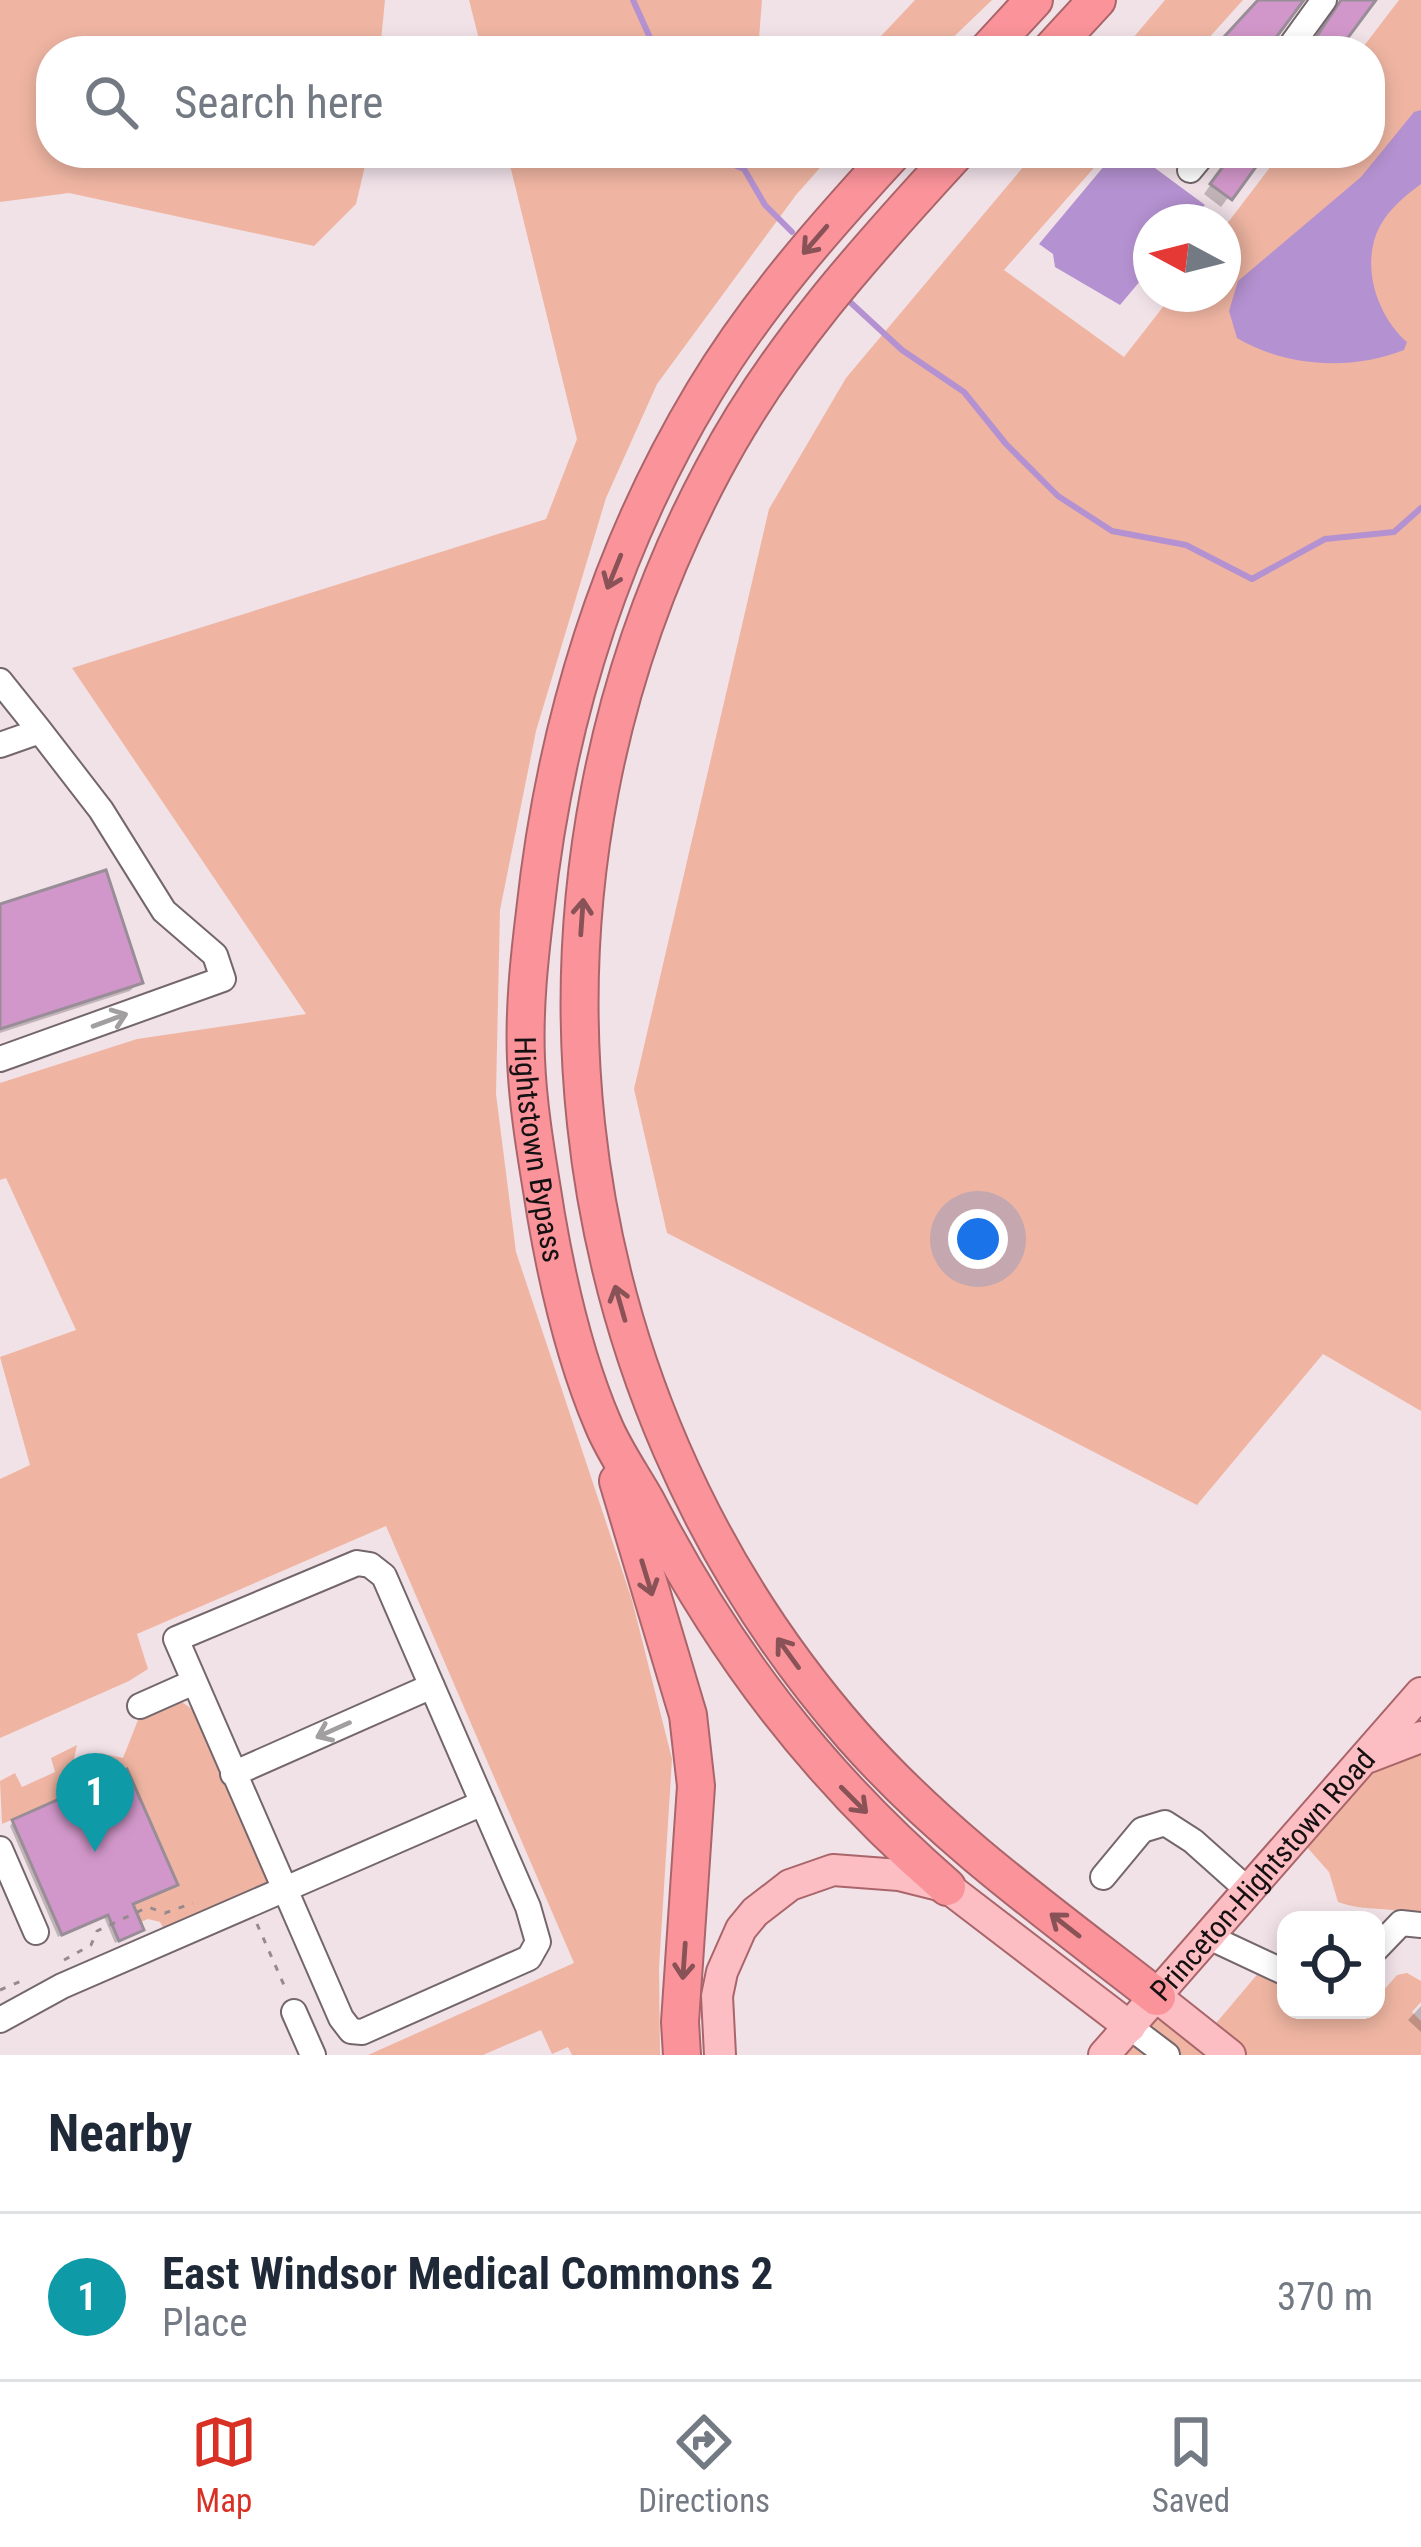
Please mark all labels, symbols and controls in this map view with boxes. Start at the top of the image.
search box [36,36,1385,168]
icon: search [78,69,144,135]
text: Search here [174,76,383,129]
north arrow [1133,204,1241,312]
one-way arrow [802,224,829,255]
one-way arrow [602,553,623,590]
one-way arrow [570,898,593,937]
one-way arrow [91,1008,128,1029]
street label: Hightstown Bypass [508,1036,572,1265]
your location [948,1209,1008,1269]
one-way arrow [608,1285,630,1323]
one-way arrow [637,1558,659,1596]
one-way arrow [776,1637,801,1670]
one-way arrow [316,1720,352,1742]
street label: Princeton-Hightstown Road [1143,1741,1382,2007]
pin: 1 [56,1753,134,1852]
one-way arrow [839,1785,868,1814]
map controls [1277,1911,1385,2019]
button: locate [1277,1911,1385,2019]
one-way arrow [1049,1912,1081,1939]
one-way arrow [672,1941,695,1980]
text: Nearby [48,2104,192,2163]
text: East Windsor Medical Commons 2 [162,2247,773,2300]
text: 1 [77,2274,97,2320]
text: 370 m [1277,2274,1373,2320]
text: Place [162,2300,248,2346]
tab: Map [191,2409,257,2520]
tab: Directions [638,2409,770,2520]
tab: Saved [1152,2409,1230,2520]

